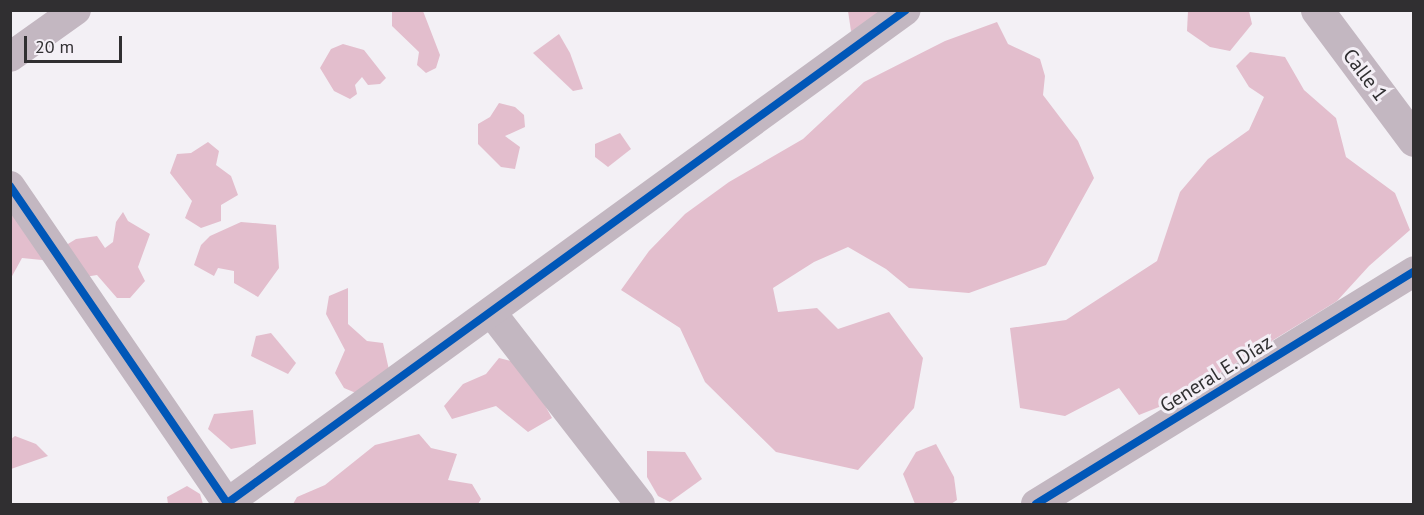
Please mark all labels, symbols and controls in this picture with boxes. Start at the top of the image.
scale bar [27,24,124,62]
text: 20 m [35,35,74,58]
street label: Calle 1 [1338,44,1392,106]
street label: General E. Díaz [1155,330,1277,418]

